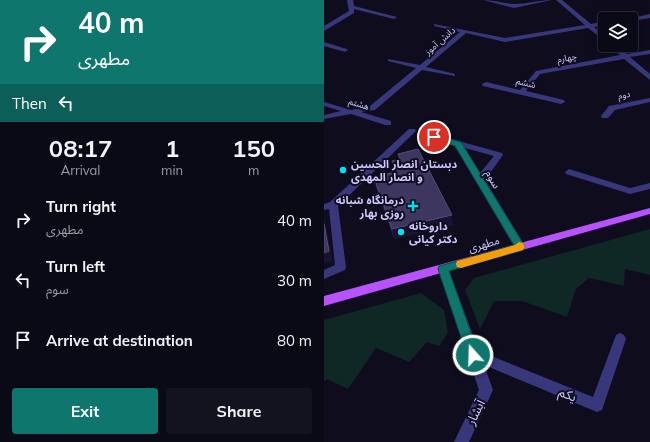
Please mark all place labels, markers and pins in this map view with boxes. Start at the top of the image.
pin [417,120,451,154]
place label: دبستان انصار الحسین و انصار المهدی [351,157,457,184]
marker: دبستان انصار الحسین و انصار المهدی [338,165,348,175]
place label: درمانگاه شبانه روزی بهار [336,193,404,220]
marker: درمانگاه شبانه روزی بهار [407,200,419,212]
place label: داروخانه دکتر کیانی [409,219,458,246]
marker: داروخانه دکتر کیانی [396,227,406,237]

